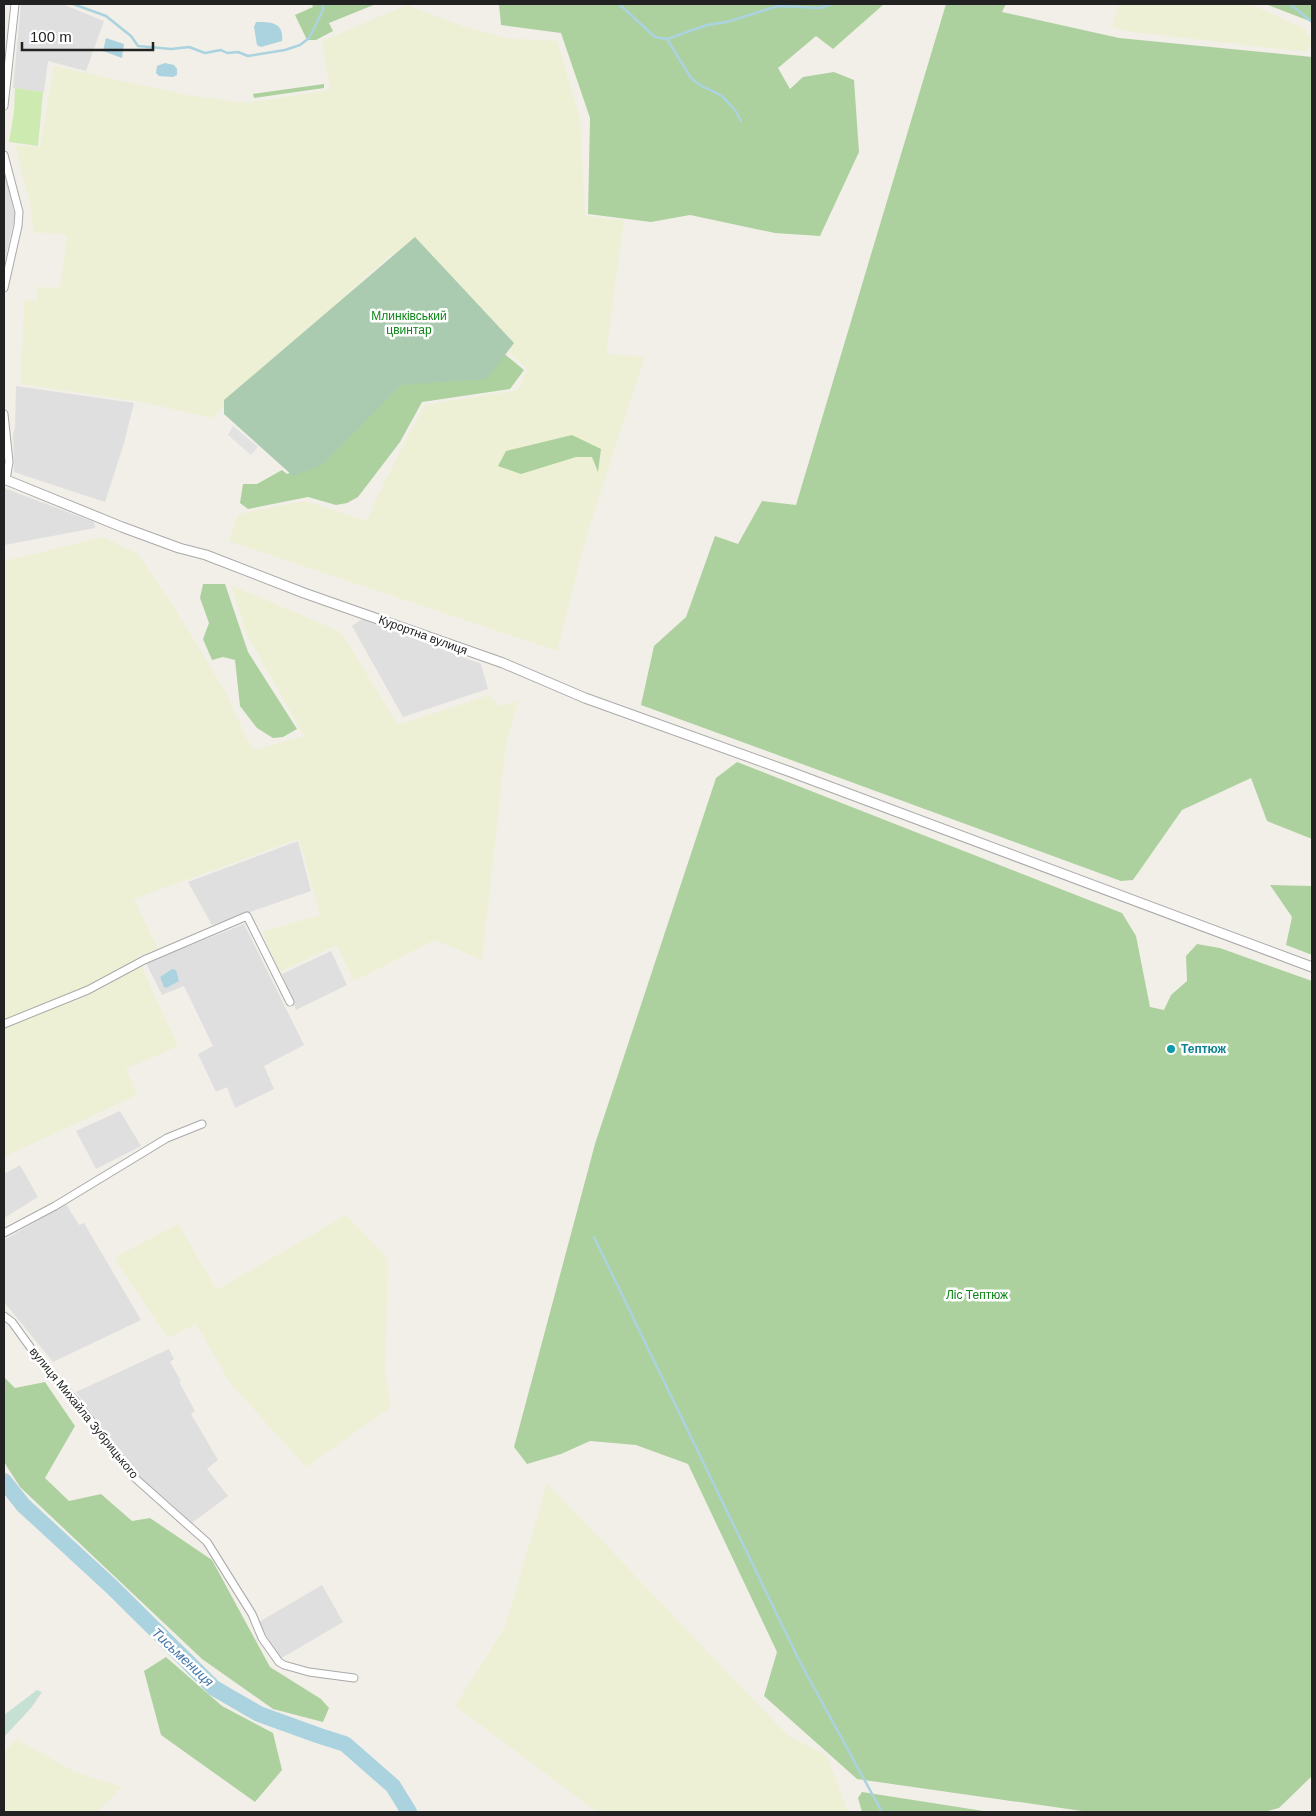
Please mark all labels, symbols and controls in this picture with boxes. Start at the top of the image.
scale bar [22,20,154,52]
text: 100 m [30,28,72,45]
park label: Млинківський цвинтар [371,309,447,337]
street label: Курортна вулиця [377,612,469,658]
place label: Тептюж [1181,1042,1227,1056]
marker: Тептюж [1165,1043,1177,1055]
park label: Ліс Тептюж [946,1288,1008,1302]
street label: вулиця Михайла Зубрицького [27,1345,142,1482]
water label: Тисьмениця [149,1624,218,1690]

